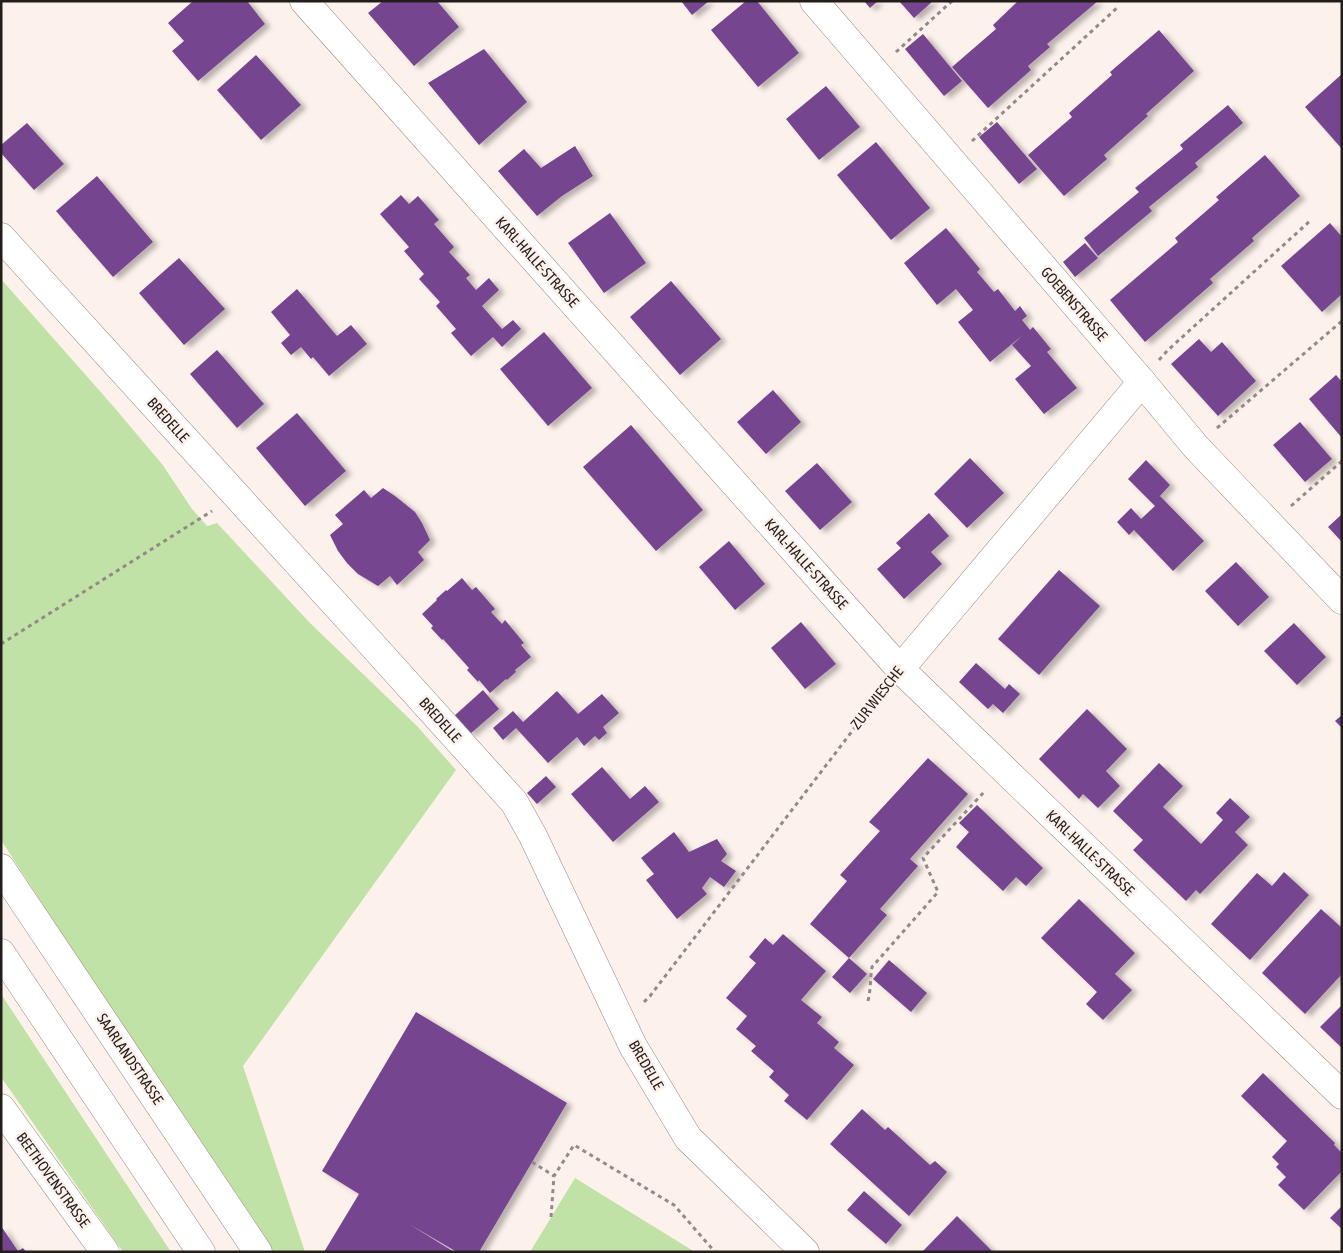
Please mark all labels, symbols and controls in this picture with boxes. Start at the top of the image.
street label: KARL-HALLE-STRASSE [492,213,583,311]
street label: GOEBENSTRASSE [1038,263,1111,344]
street label: BREDELLE [144,394,193,446]
street label: KARL-HALLE-STRASSE [761,515,852,613]
street label: ZUR WIESCHE [847,663,907,732]
street label: BREDELLE [416,694,465,746]
street label: KARL-HALLE-STRASSE [1043,806,1138,899]
street label: SAARLANDSTRASSE [94,1010,167,1108]
street label: BREDELLE [626,1037,668,1093]
street label: BEETHOVENSTRASSE [13,1129,94,1231]

